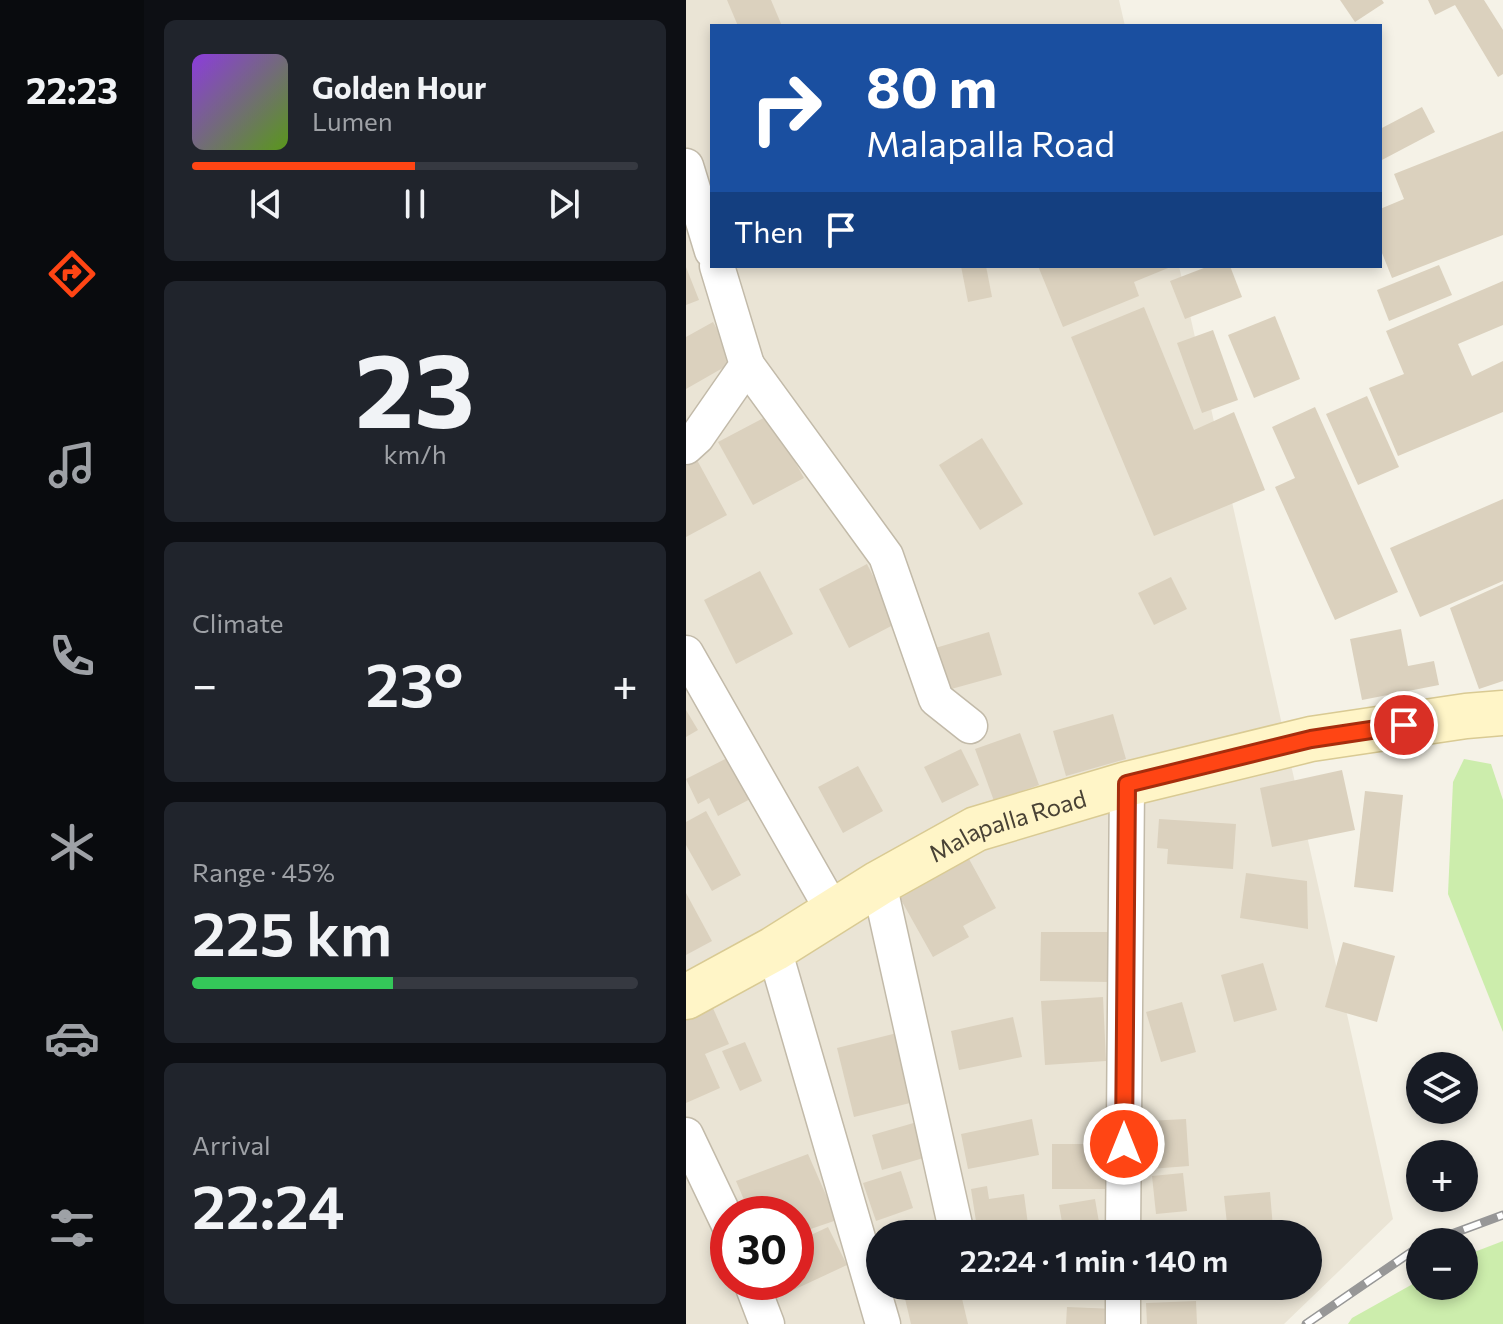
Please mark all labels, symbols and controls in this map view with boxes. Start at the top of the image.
text: 80 m [866,51,997,120]
icon: right [734,56,838,160]
text: 22:23 [26,67,118,111]
text: Golden Hour [312,68,486,105]
text: Lumen [312,105,393,136]
text: Malapalla Road [866,120,1115,164]
icon: previous [244,182,288,226]
icon: pause [393,182,437,226]
icon: next [542,182,586,226]
icon: arrive [819,208,863,252]
text: Then [734,212,803,249]
icon: directions [44,246,100,302]
text: 23 [355,322,475,449]
icon: music [44,437,100,493]
text: km/h [383,438,447,469]
text: Climate [192,607,284,638]
icon: phone [44,628,100,684]
text: 23° [366,646,464,719]
text: − [192,656,217,710]
text: + [612,656,638,710]
pin [1370,691,1438,759]
icon: arrive [1382,703,1426,747]
street label: Malapalla Road [923,783,1089,867]
icon: climate [44,819,100,875]
text: Range · 45% [192,856,335,887]
text: 225 km [192,895,392,968]
icon: car [44,1010,100,1066]
map controls [1406,1052,1478,1300]
button: layers [1406,1052,1478,1124]
position arrow [1082,1102,1166,1186]
text: Arrival [192,1129,271,1160]
button: + [1406,1140,1478,1212]
text: 22:24 [192,1168,344,1241]
speed limit sign: 30 [710,1196,814,1300]
icon: filters [44,1200,100,1256]
button: − [1406,1228,1478,1300]
text: 22:24 · 1 min · 140 m [960,1241,1228,1278]

